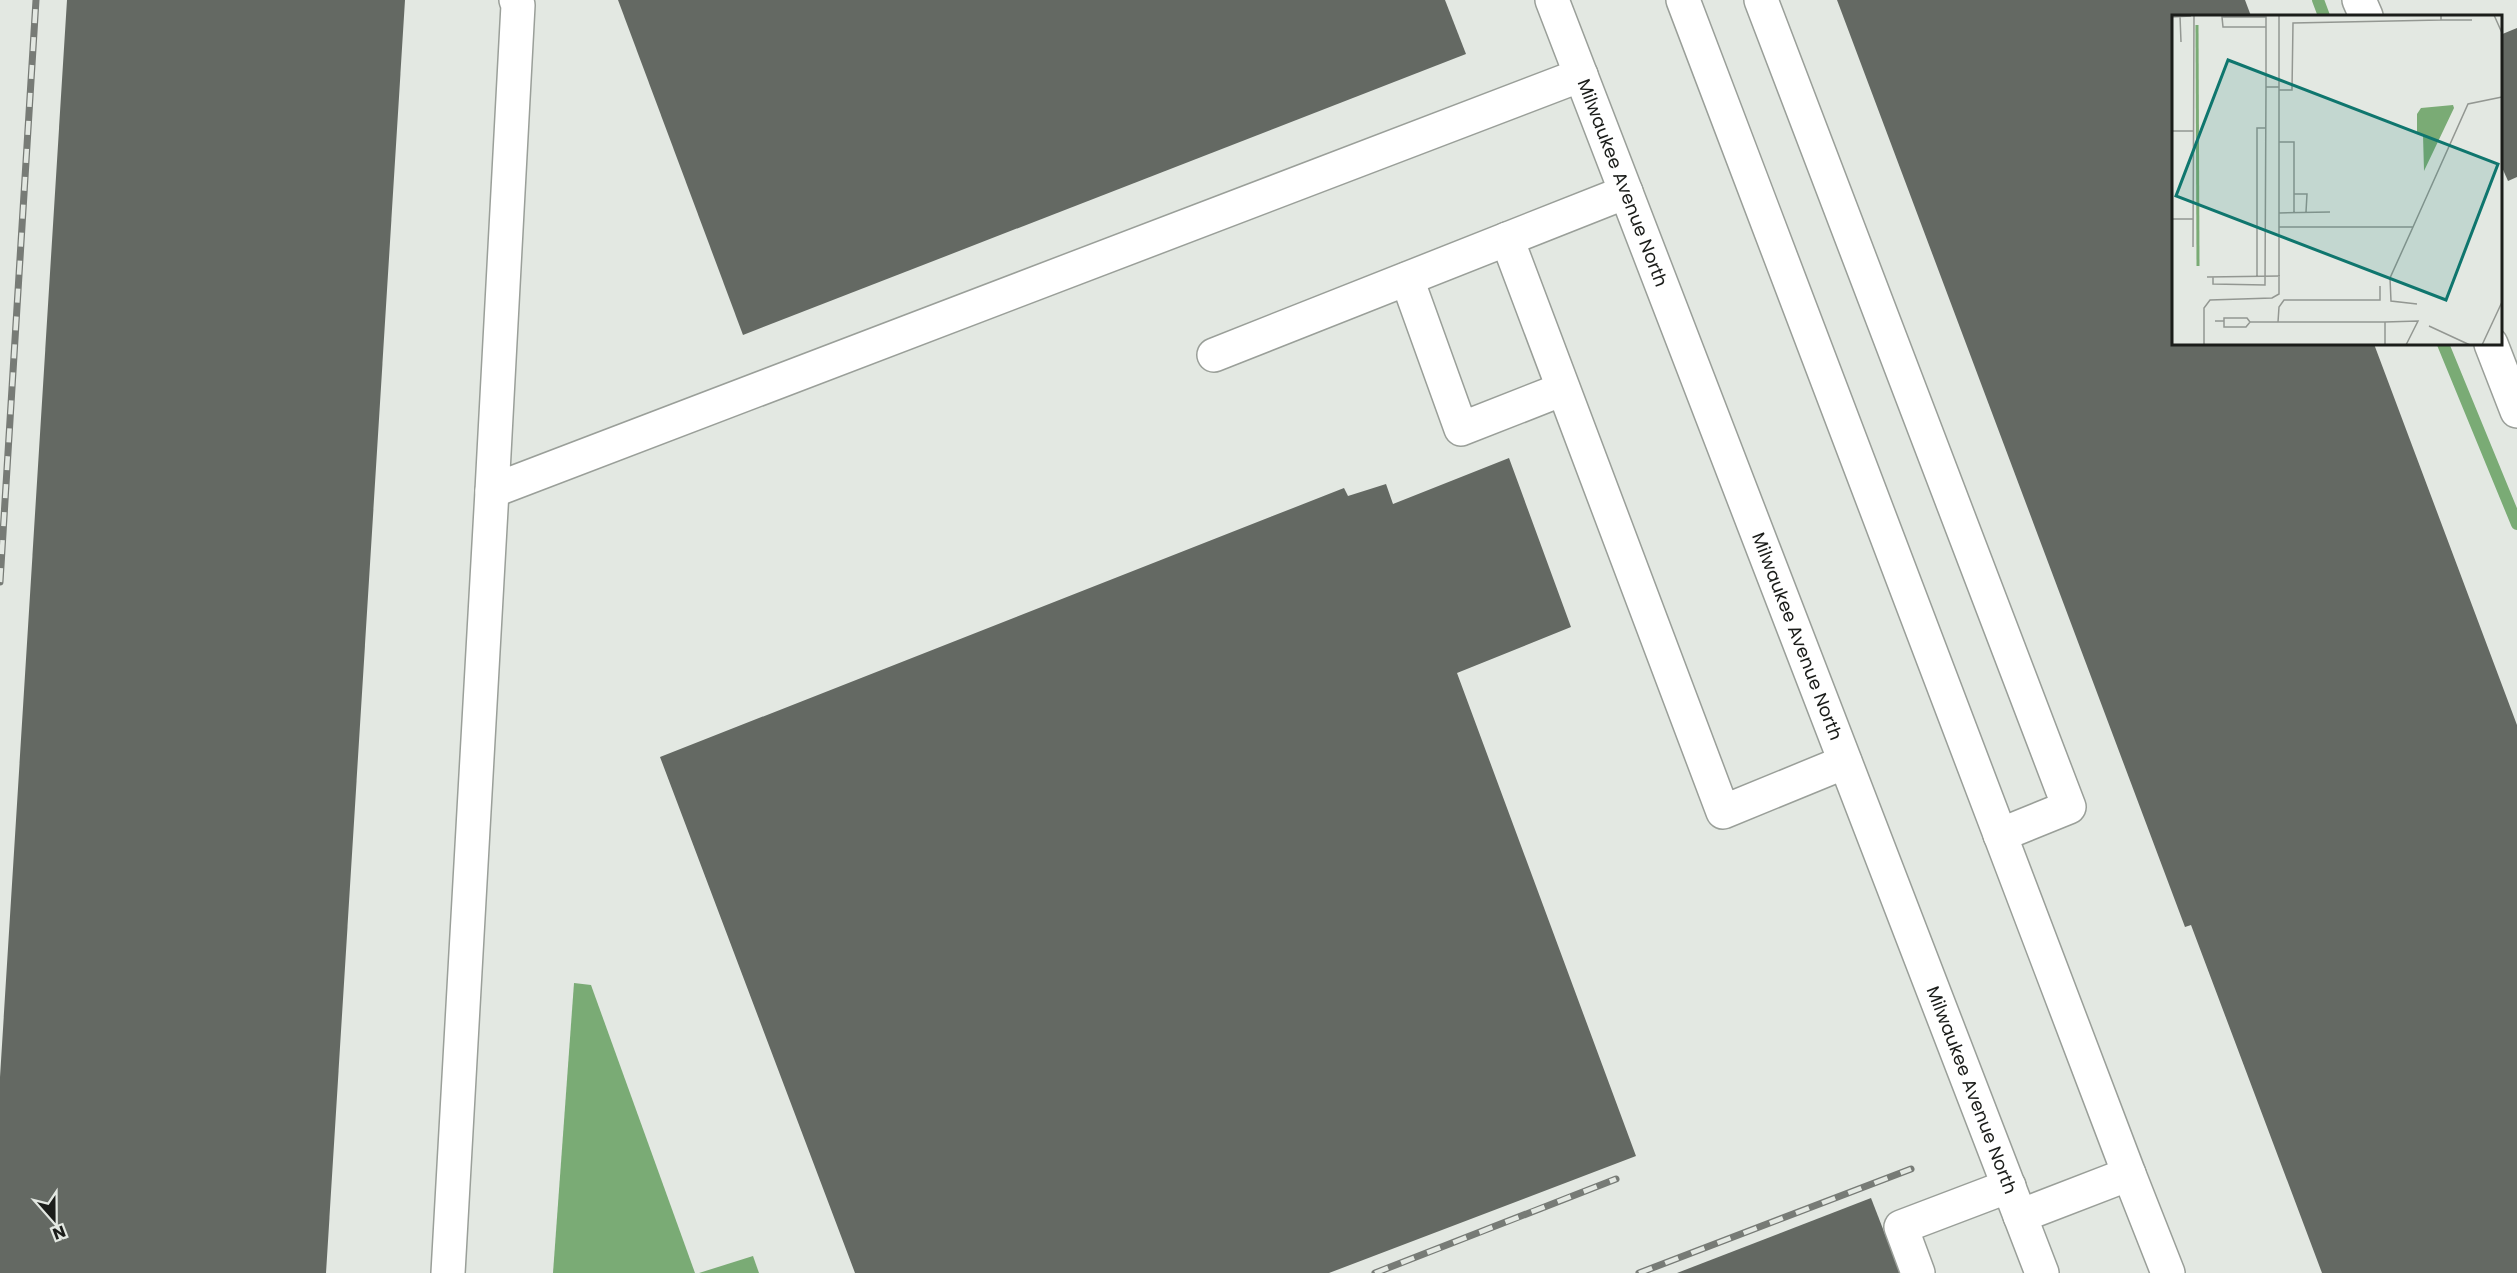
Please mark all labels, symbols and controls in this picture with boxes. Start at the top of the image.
inset map [2172,15,2502,345]
street label: Milwaukee Avenue North [1572,75,1674,290]
street label: Milwaukee Avenue North [1746,529,1849,744]
street label: Milwaukee Avenue North [1921,982,2023,1197]
north arrow [24,1189,84,1249]
text: N [49,1220,69,1245]

